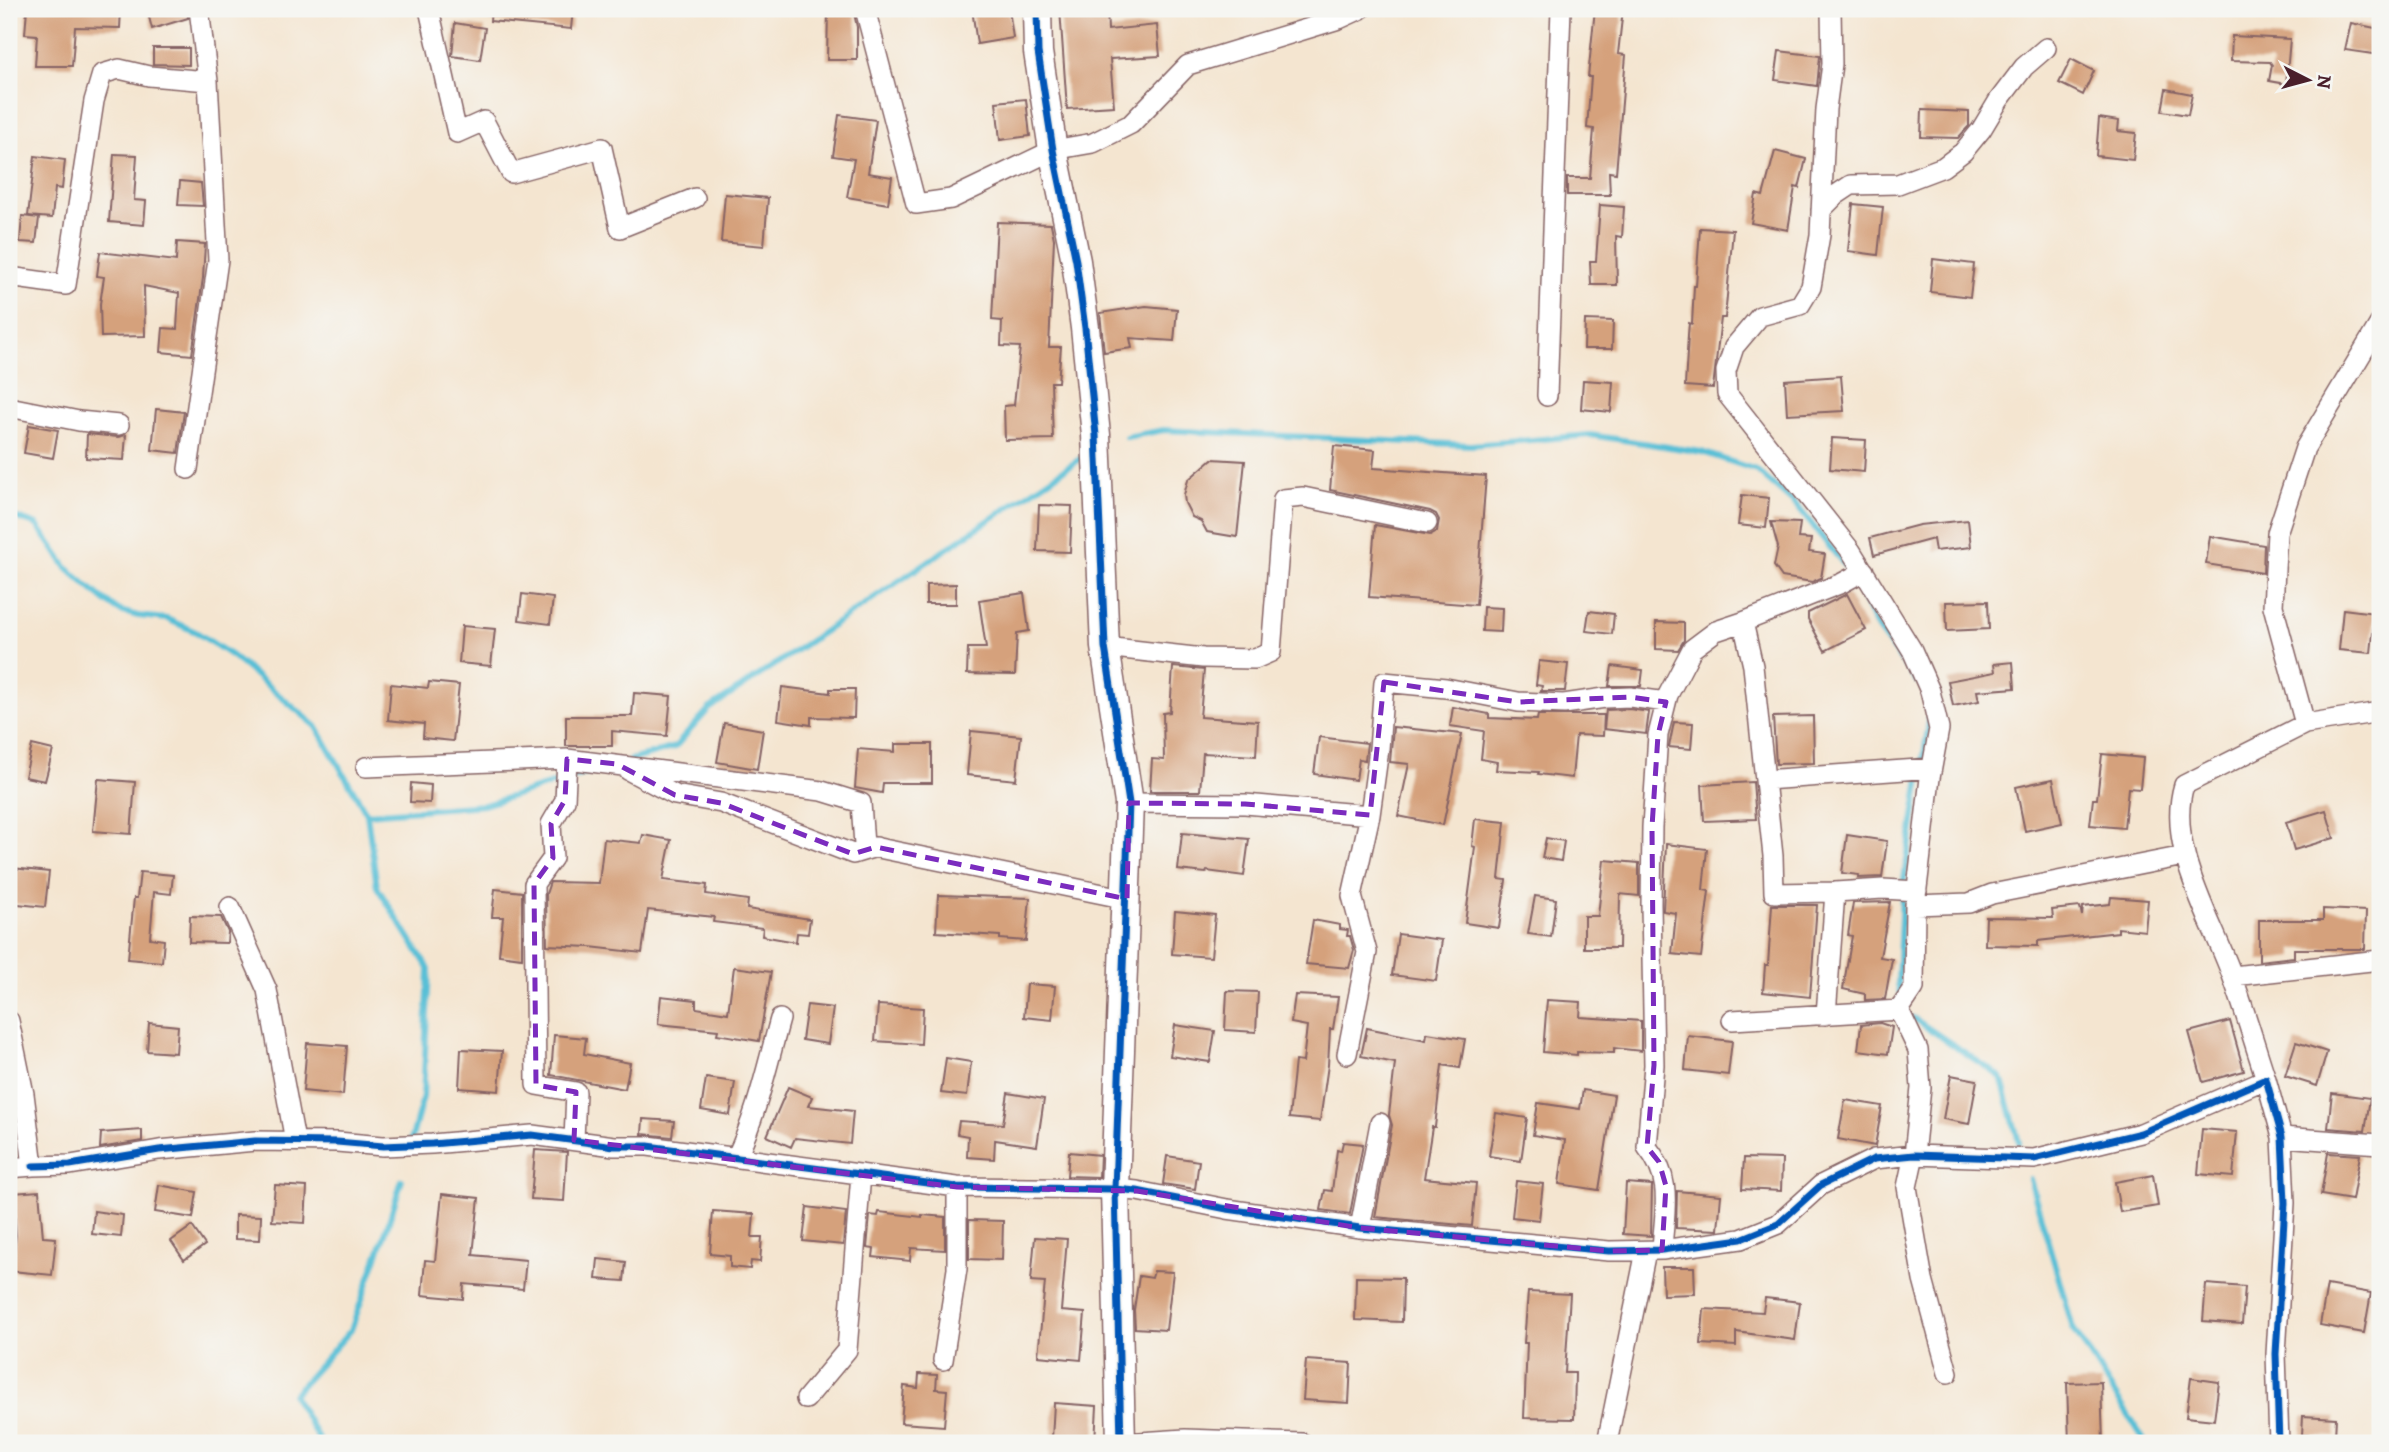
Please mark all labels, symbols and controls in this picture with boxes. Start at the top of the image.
north arrow [2274,46,2344,116]
text: N [2310,73,2338,90]

